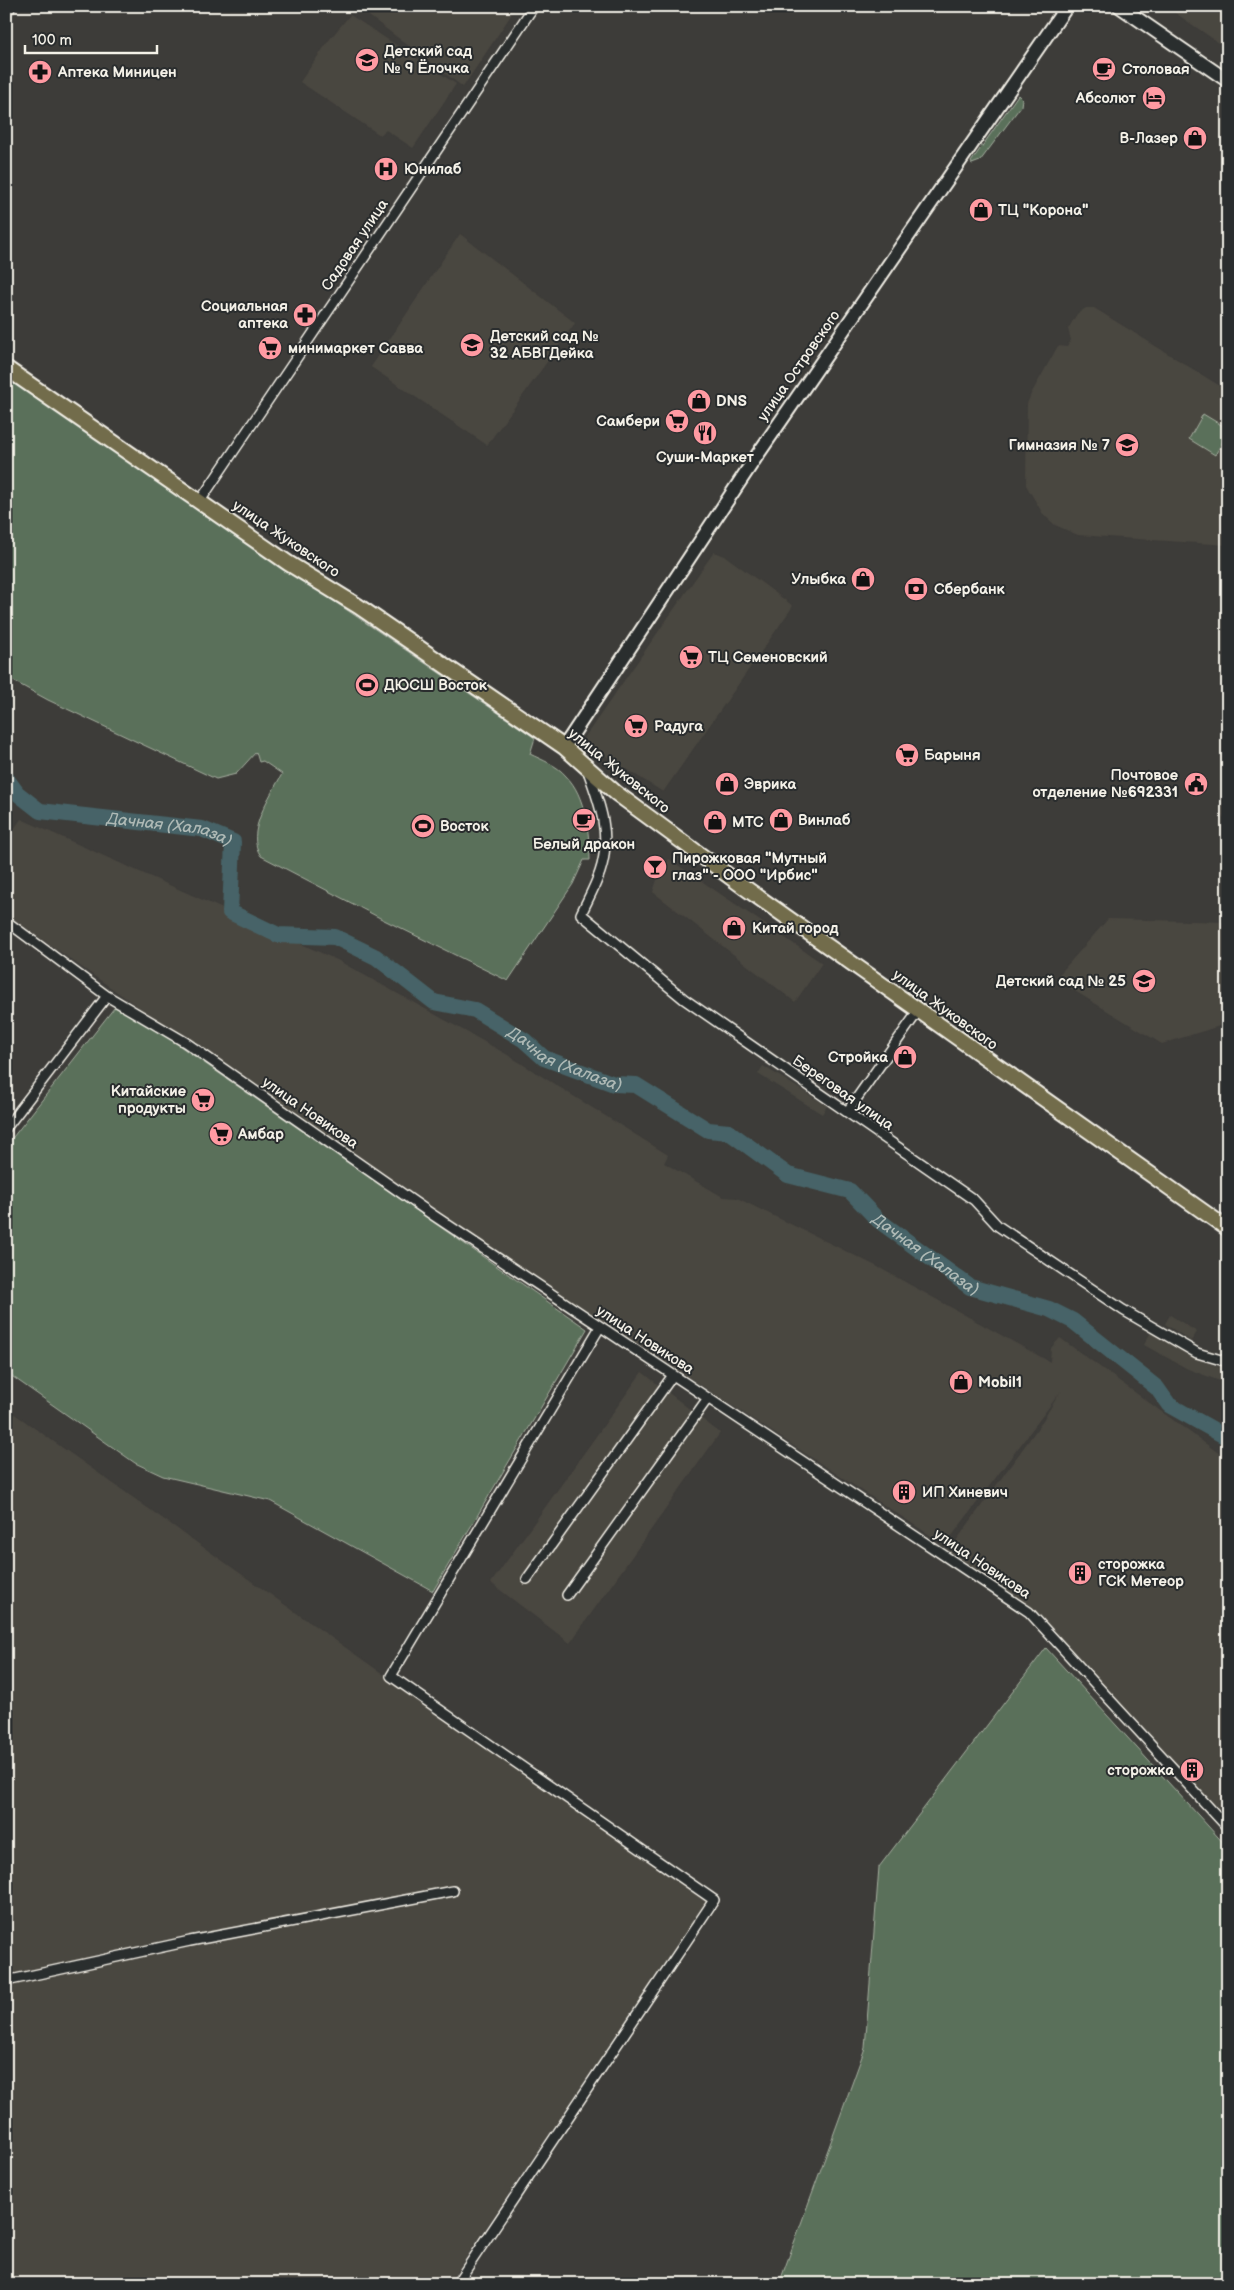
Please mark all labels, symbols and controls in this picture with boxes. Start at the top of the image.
scale bar [25,22,158,54]
text: 100 m [32,31,72,50]
place label: Детский сад № 9 Ёлочка [384,42,472,78]
school or university icon: Детский сад № 9 Ёлочка [354,47,380,73]
cafe icon: Столовая [1091,56,1117,82]
pharmacy icon: Аптека Миницен [27,59,53,85]
place label: Столовая [1122,60,1190,79]
place label: Аптека Миницен [57,63,177,82]
hotel icon: Абсолют [1141,85,1167,111]
place label: Абсолют [1075,89,1137,108]
shop icon: В-Лазер [1182,125,1208,151]
place label: В-Лазер [1119,129,1178,148]
hospital icon: Юнилаб [373,156,399,182]
place label: Юнилаб [404,160,462,179]
street label: Садовая улица [317,195,393,294]
shop icon: ТЦ "Корона" [968,197,994,223]
place label: ТЦ "Корона" [998,201,1088,220]
place label: Социальная аптека [201,297,288,333]
pharmacy icon: Социальная аптека [292,302,318,328]
street label: улица Островского [754,307,844,425]
place label: Детский сад № 32 АБВГДейка [490,327,599,363]
school or university icon: Детский сад № 32 АБВГДейка [459,332,485,358]
supermarket icon: минимаркет Савва [257,335,283,361]
place label: минимаркет Савва [288,339,423,358]
shop icon: DNS [686,388,712,414]
place label: DNS [716,392,747,411]
supermarket icon: Самбери [664,408,690,434]
place label: Самбери [596,412,660,431]
restaurant icon: Суши-Маркет [692,420,718,446]
school or university icon: Гимназия № 7 [1114,432,1140,458]
place label: Гимназия № 7 [1008,436,1110,455]
place label: Суши-Маркет [656,448,755,467]
street label: улица Жуковского [229,496,343,582]
shop icon: Улыбка [850,566,876,592]
place label: Улыбка [792,570,846,589]
bank icon: Сбербанк [903,576,929,602]
place label: Сбербанк [934,580,1006,599]
supermarket icon: ТЦ Семеновский [678,644,704,670]
place label: ТЦ Семеновский [708,648,828,667]
sports icon: ДЮСШ Восток [354,672,380,698]
place label: ДЮСШ Восток [384,676,488,695]
supermarket icon: Радуга [623,713,649,739]
place label: Радуга [654,717,703,736]
street label: улица Жуковского [564,724,674,818]
supermarket icon: Барыня [894,742,920,768]
place label: Барыня [924,746,981,765]
place label: Почтовое отделение №692331 [1032,766,1178,802]
shop icon: Эврика [714,771,740,797]
public building icon: Почтовое отделение №692331 [1183,771,1209,797]
place label: Эврика [744,775,796,794]
cafe icon: Белый дракон [571,807,597,833]
shop icon: Винлаб [768,807,794,833]
water label: Дачная (Халаза) [105,809,235,850]
shop icon: МТС [702,809,728,835]
place label: Винлаб [798,811,851,830]
sports icon: Восток [410,813,436,839]
place label: МТС [732,813,764,832]
place label: Восток [440,817,489,836]
place label: Белый дракон [533,835,635,854]
place label: Пирожковая "Мутный глаз" - ООО "Ирбис" [672,849,827,885]
bar icon: Пирожковая "Мутный глаз" - ООО "Ирбис" [642,854,668,880]
shop icon: Китай город [721,915,747,941]
place label: Китай город [752,919,838,938]
street label: улица Жуковского [889,965,1001,1055]
school or university icon: Детский сад № 25 [1131,968,1157,994]
place label: Детский сад № 25 [996,972,1126,991]
water label: Дачная (Халаза) [503,1022,623,1094]
shop icon: Стройка [892,1044,918,1070]
place label: Стройка [828,1048,888,1067]
street label: Береговая улица [789,1051,897,1135]
street label: улица Новикова [258,1073,362,1153]
place label: Китайские продукты [111,1082,186,1118]
supermarket icon: Китайские продукты [190,1087,216,1113]
supermarket icon: Амбар [208,1121,234,1147]
place label: Амбар [237,1125,284,1144]
water label: Дачная (Халаза) [868,1209,981,1299]
street label: улица Новикова [592,1301,698,1379]
shop icon: Mobil1 [948,1369,974,1395]
place label: Mobil1 [978,1373,1022,1392]
building icon: ИП Хиневич [891,1479,917,1505]
place label: ИП Хиневич [922,1483,1008,1502]
street label: улица Новикова [930,1525,1034,1604]
place label: сторожка ГСК Метеор [1098,1555,1184,1591]
building icon: сторожка ГСК Метеор [1067,1560,1093,1586]
building icon: сторожка [1179,1757,1205,1783]
place label: сторожка [1107,1761,1174,1780]

